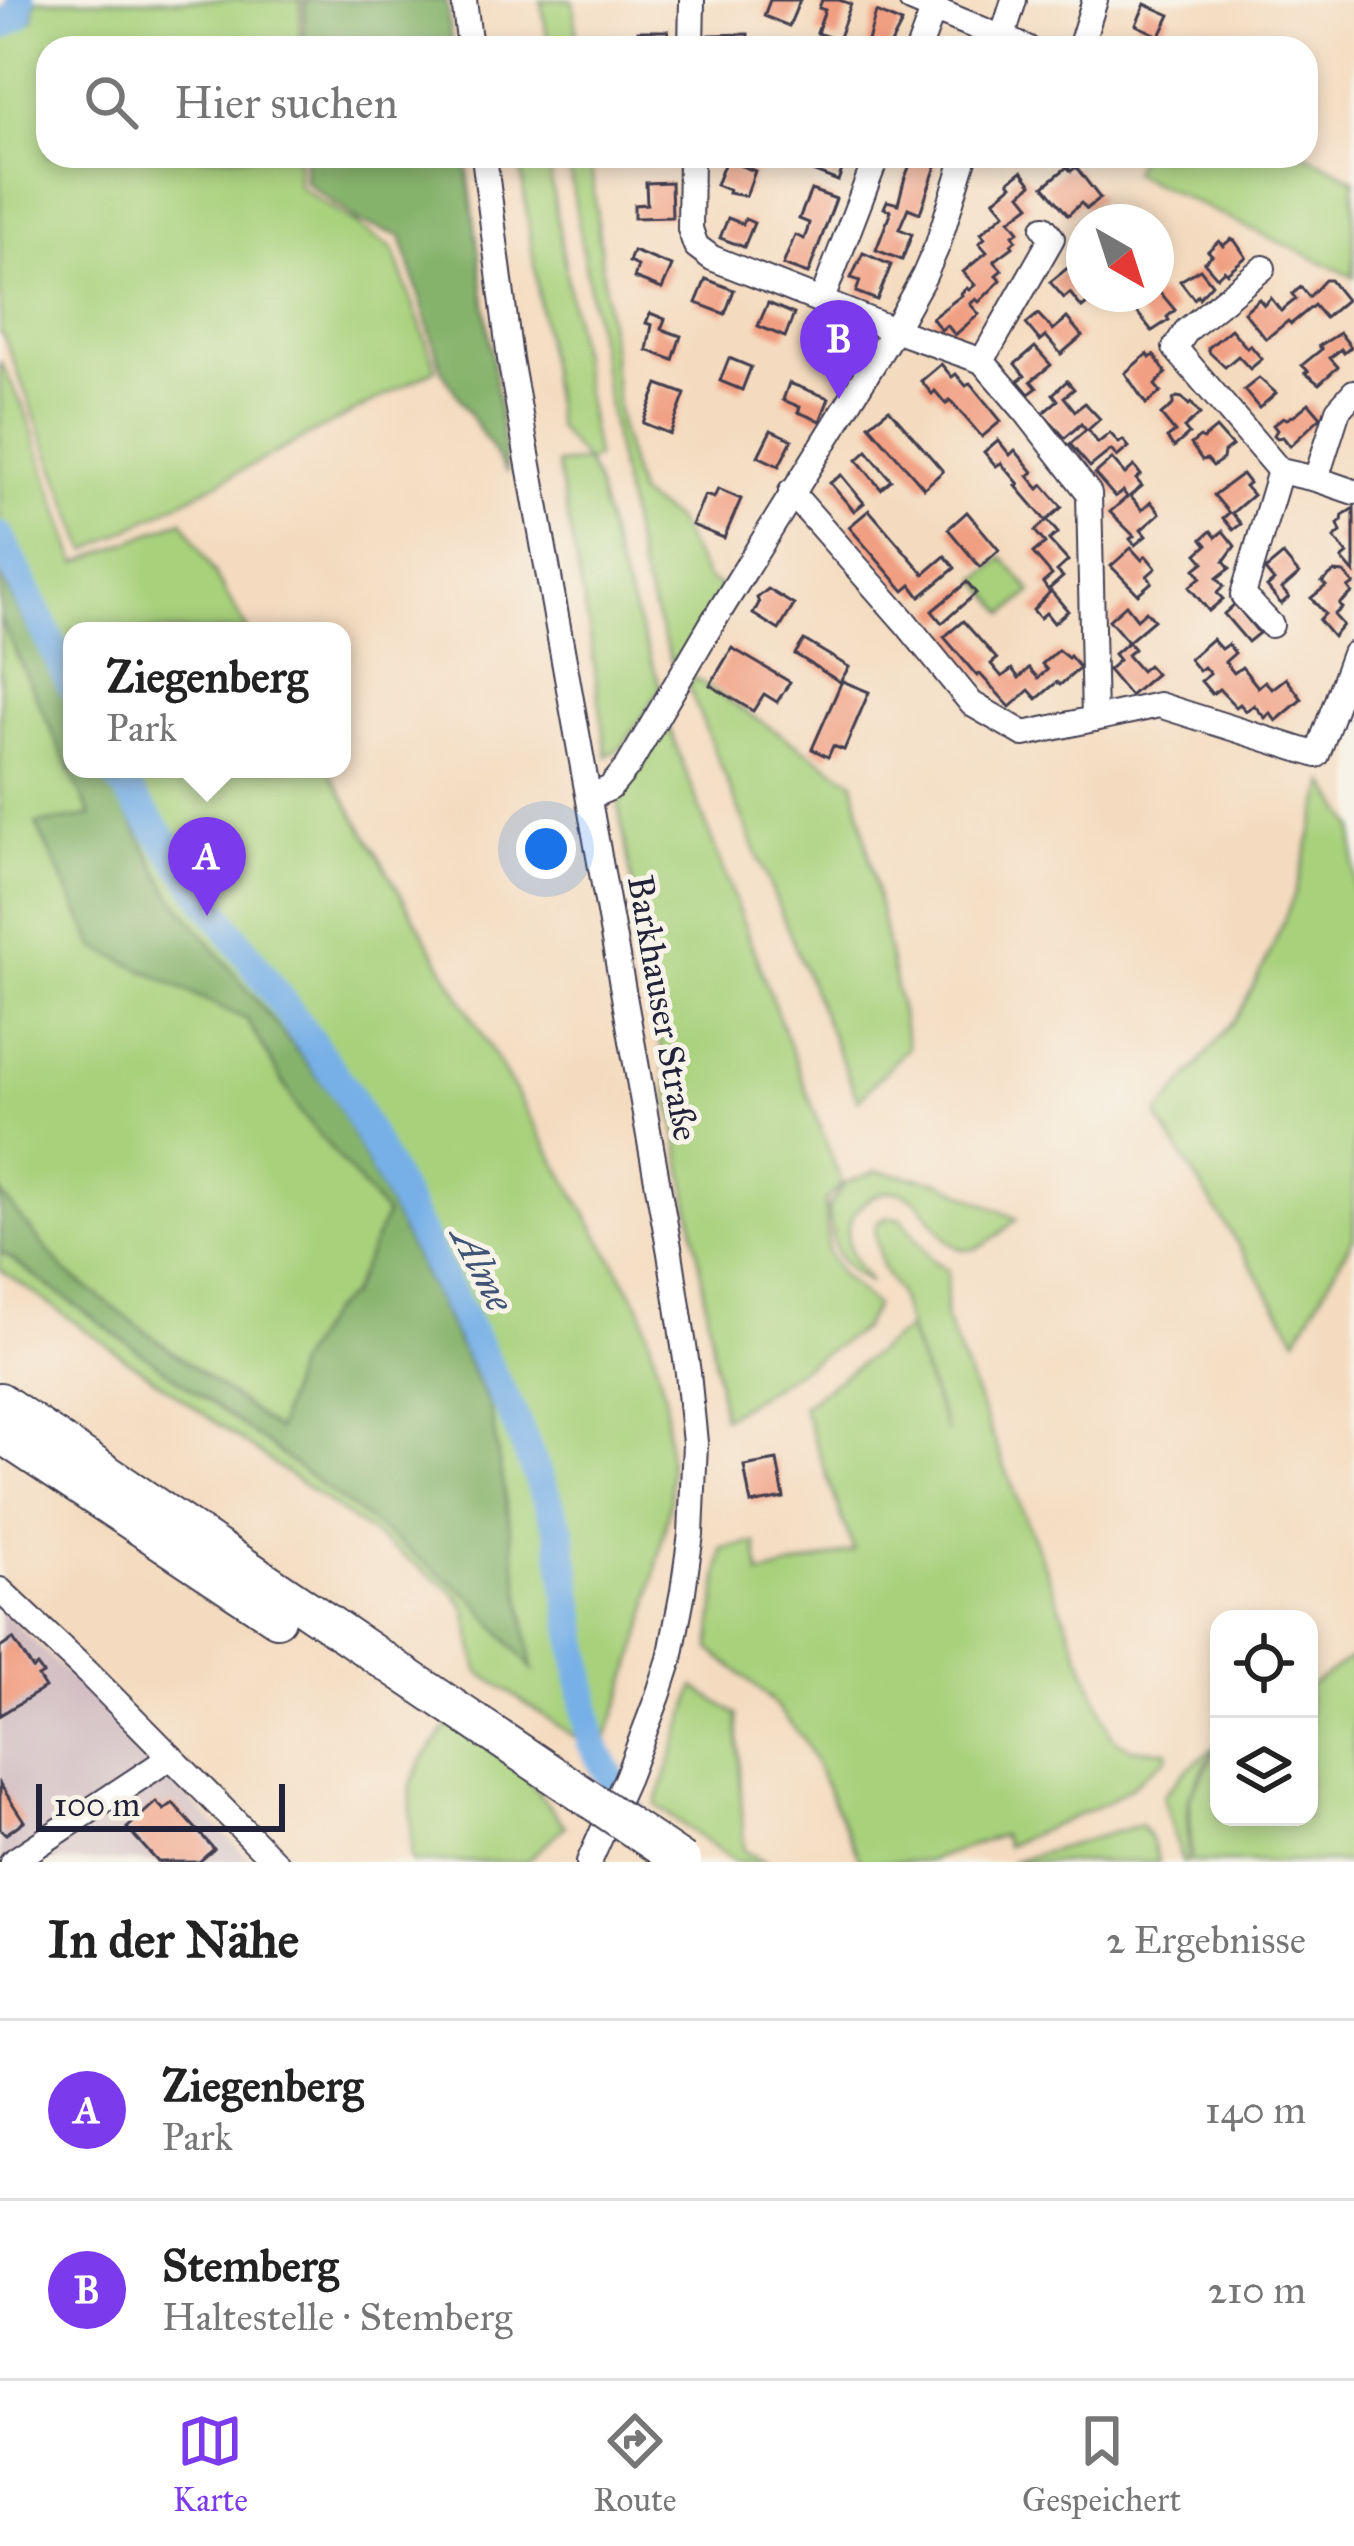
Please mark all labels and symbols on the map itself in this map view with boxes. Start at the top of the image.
north arrow [1066,204,1174,312]
pin: B [800,300,878,399]
pin: A [168,817,246,916]
your location [516,819,576,879]
street label: Barkhauser Straße [618,872,708,1144]
water label: Alme [439,1215,524,1321]
scale bar [36,1778,285,1831]

